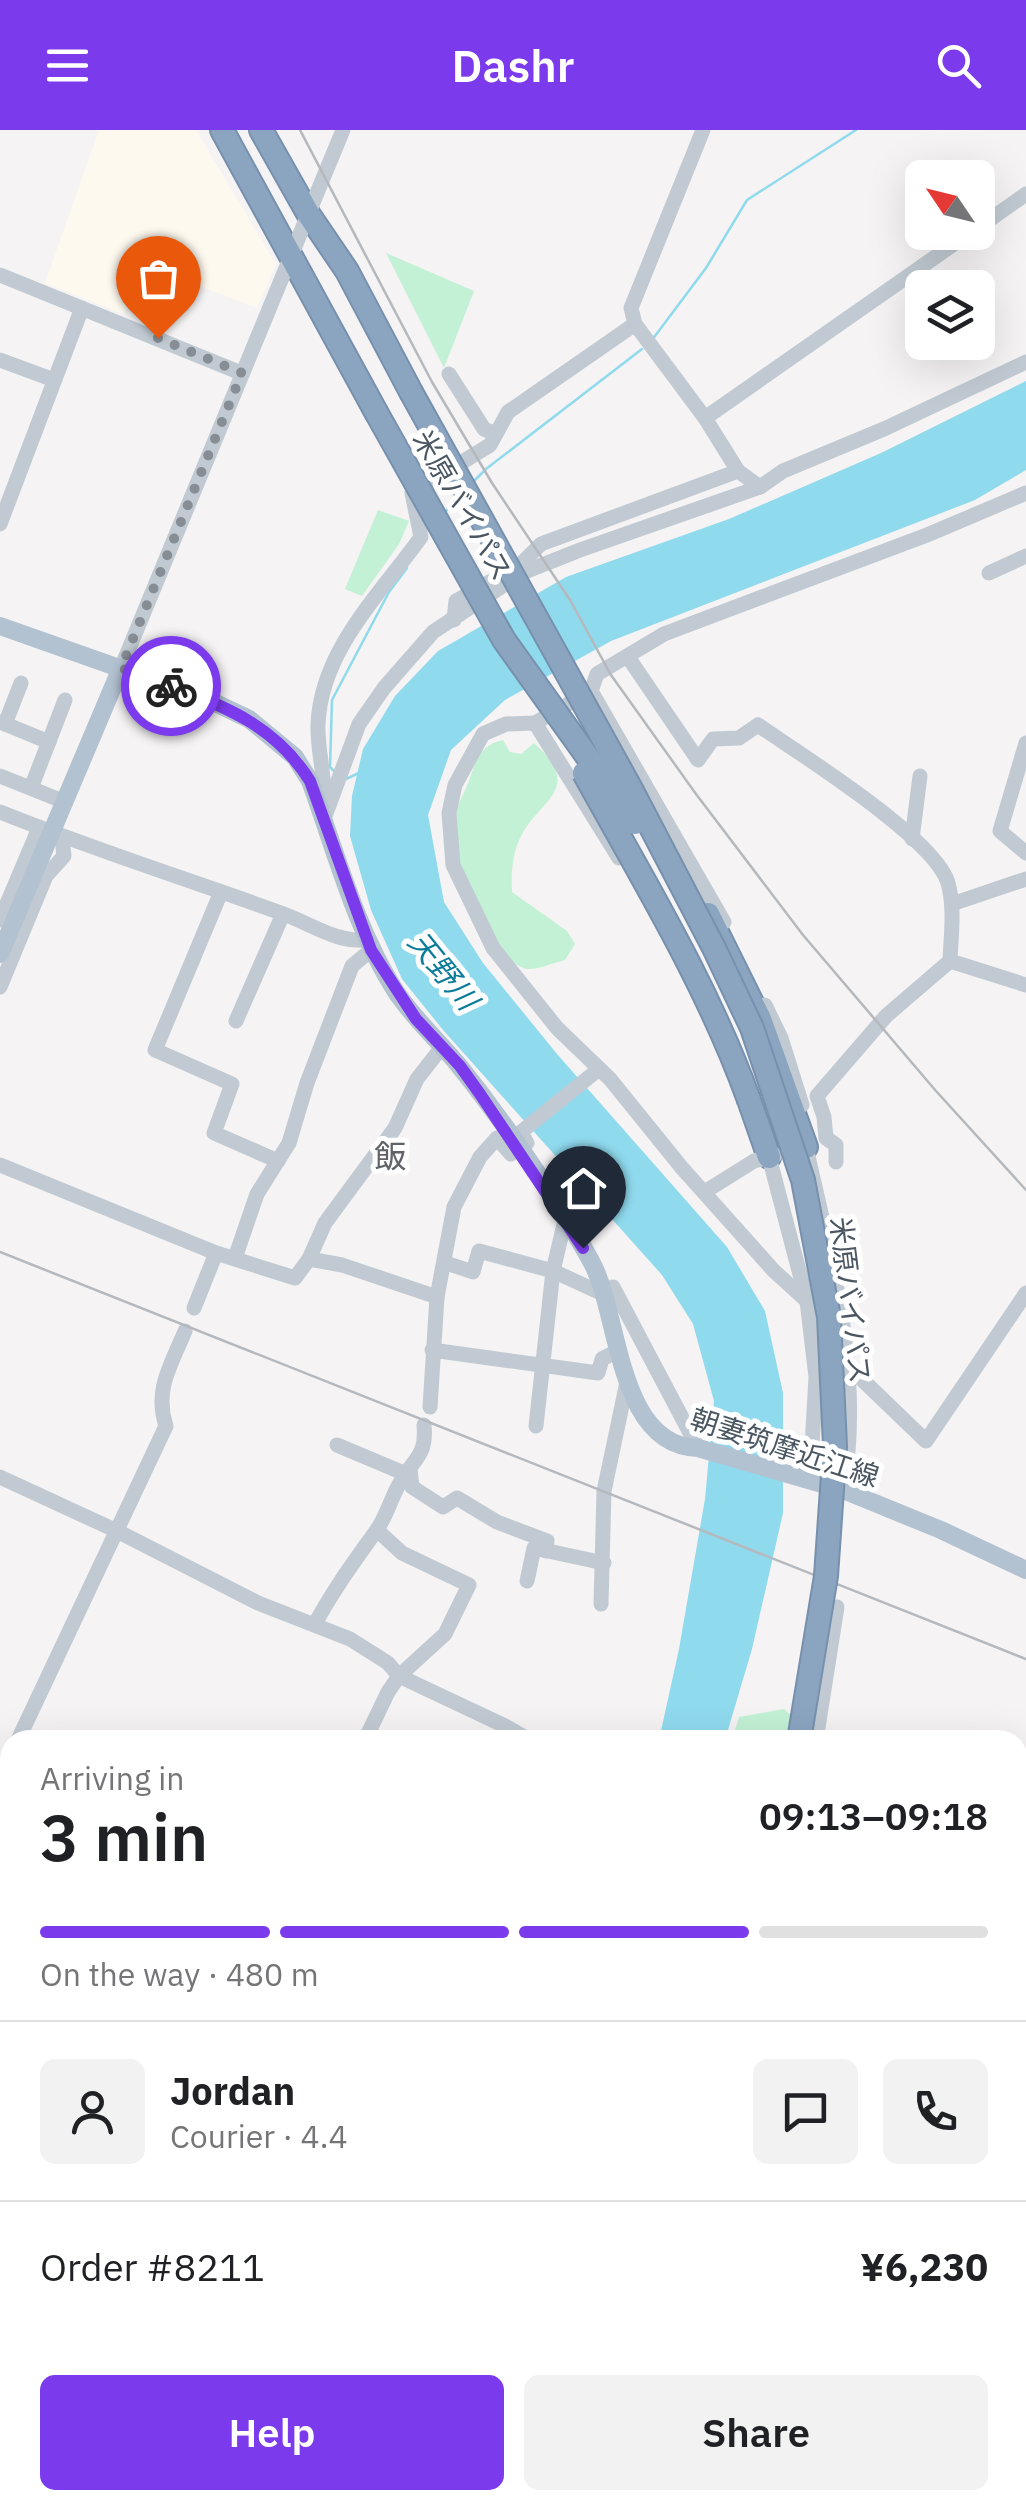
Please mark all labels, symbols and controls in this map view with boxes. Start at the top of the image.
text: Dashr [452,36,574,94]
icon: menu [40,38,95,93]
icon: search [931,38,986,93]
north arrow [905,160,995,250]
map controls [905,160,995,360]
pin [116,236,201,339]
icon: bag [131,251,186,306]
button: layers [905,270,995,360]
street label: 米原バイパス [405,423,521,587]
courier [121,636,221,736]
icon: bike [144,659,199,714]
water label: 天野川 [401,923,489,1020]
district label: 飯 [374,1135,406,1177]
pin [541,1146,626,1249]
icon: home [556,1161,611,1216]
street label: 米原バイパス [822,1215,880,1385]
street label: 朝妻筑摩近江線 [686,1399,884,1495]
text: Arriving in [40,1757,185,1799]
text: 09:13–09:18 [759,1791,988,1840]
text: 3 min [40,1794,208,1879]
text: On the way · 480 m [40,1953,319,1995]
button: person [40,2059,145,2164]
button: chat [753,2059,858,2164]
button: phone [883,2059,988,2164]
text: Jordan [170,2066,295,2115]
text: Courier · 4.4 [170,2115,348,2157]
text: Order #8211 [40,2242,265,2291]
text: ¥6,230 [860,2242,988,2291]
button: Help [40,2375,504,2490]
button: Share [524,2375,988,2490]

